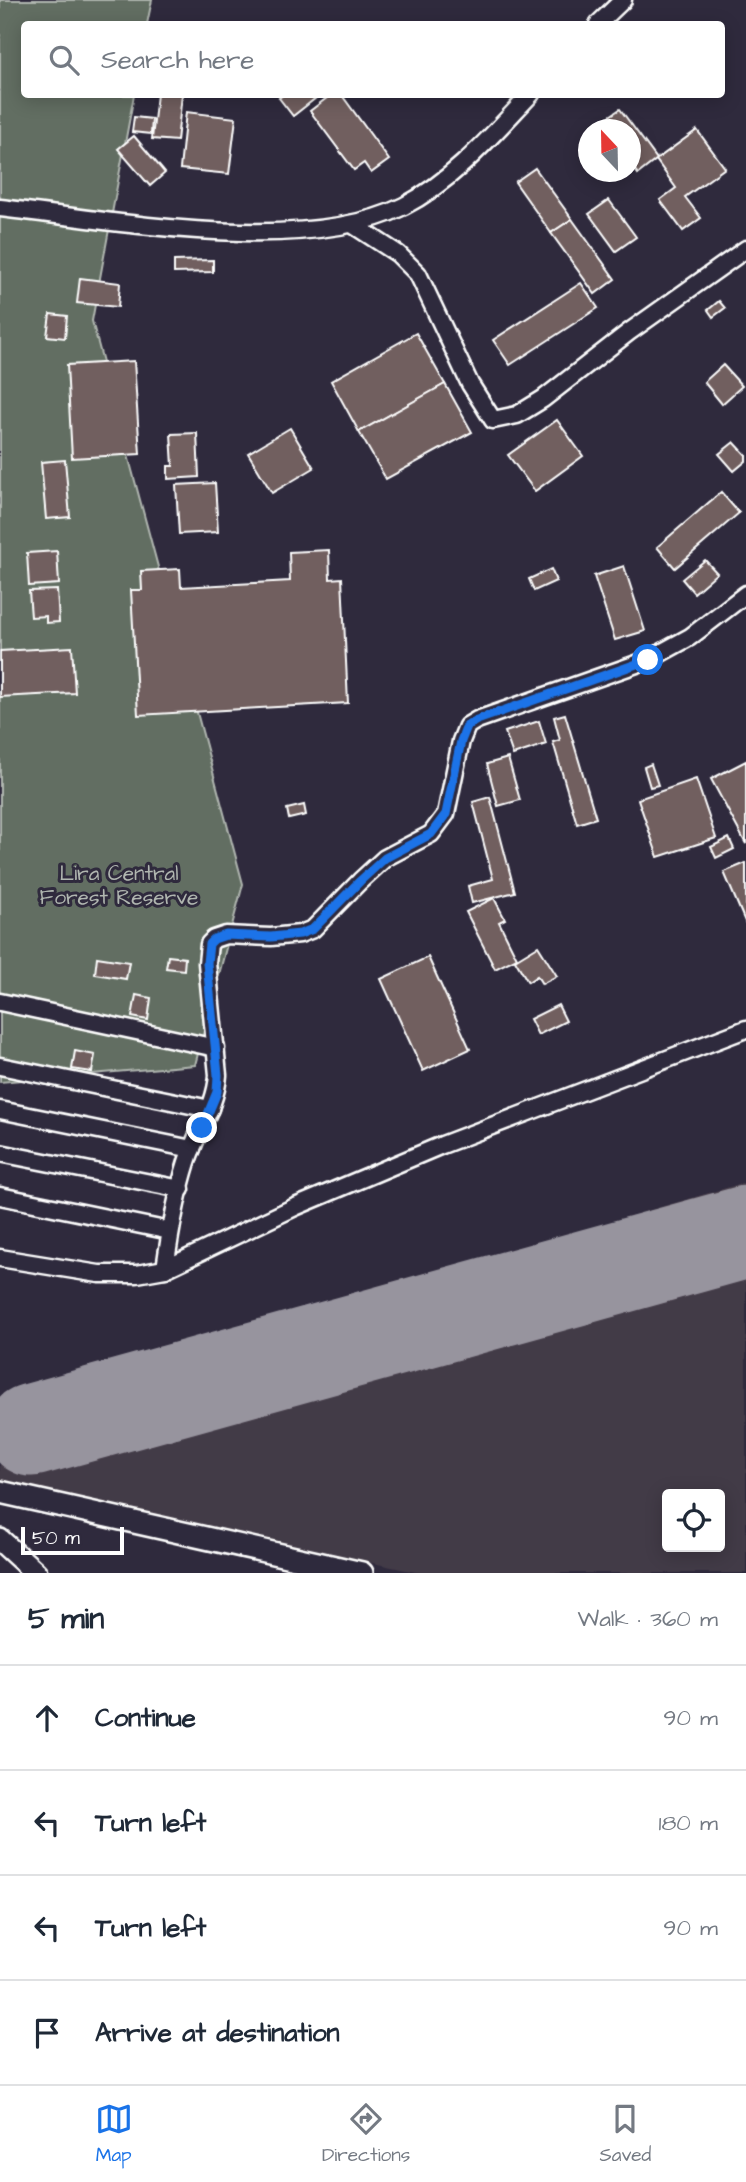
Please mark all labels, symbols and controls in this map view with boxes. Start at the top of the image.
search box [21,21,725,98]
icon: search [45,41,83,79]
text: Search here [101,42,254,78]
north arrow [578,119,641,182]
route start [632,644,663,675]
park label: Lira Central Forest Reserve [40,859,198,912]
route end [186,1112,217,1143]
map controls [662,1489,725,1552]
button: locate [662,1489,725,1552]
scale bar [21,1524,124,1556]
text: 50 m [32,1525,80,1552]
text: 5 min [28,1598,104,1640]
text: Walk · 360 m [578,1603,718,1635]
icon: ahead [28,1699,66,1737]
text: Continue [95,1700,196,1736]
text: 90 m [663,1702,718,1734]
icon: left [28,1804,66,1842]
text: Turn left [95,1805,206,1841]
text: 180 m [659,1807,718,1839]
icon: left [28,1909,66,1947]
text: Turn left [95,1910,206,1946]
text: 90 m [663,1912,718,1944]
icon: arrive [28,2014,66,2052]
text: Arrive at destination [95,2015,340,2051]
tab: Map [95,2100,133,2169]
tab: Directions [322,2100,410,2169]
tab: Saved [600,2100,651,2169]

